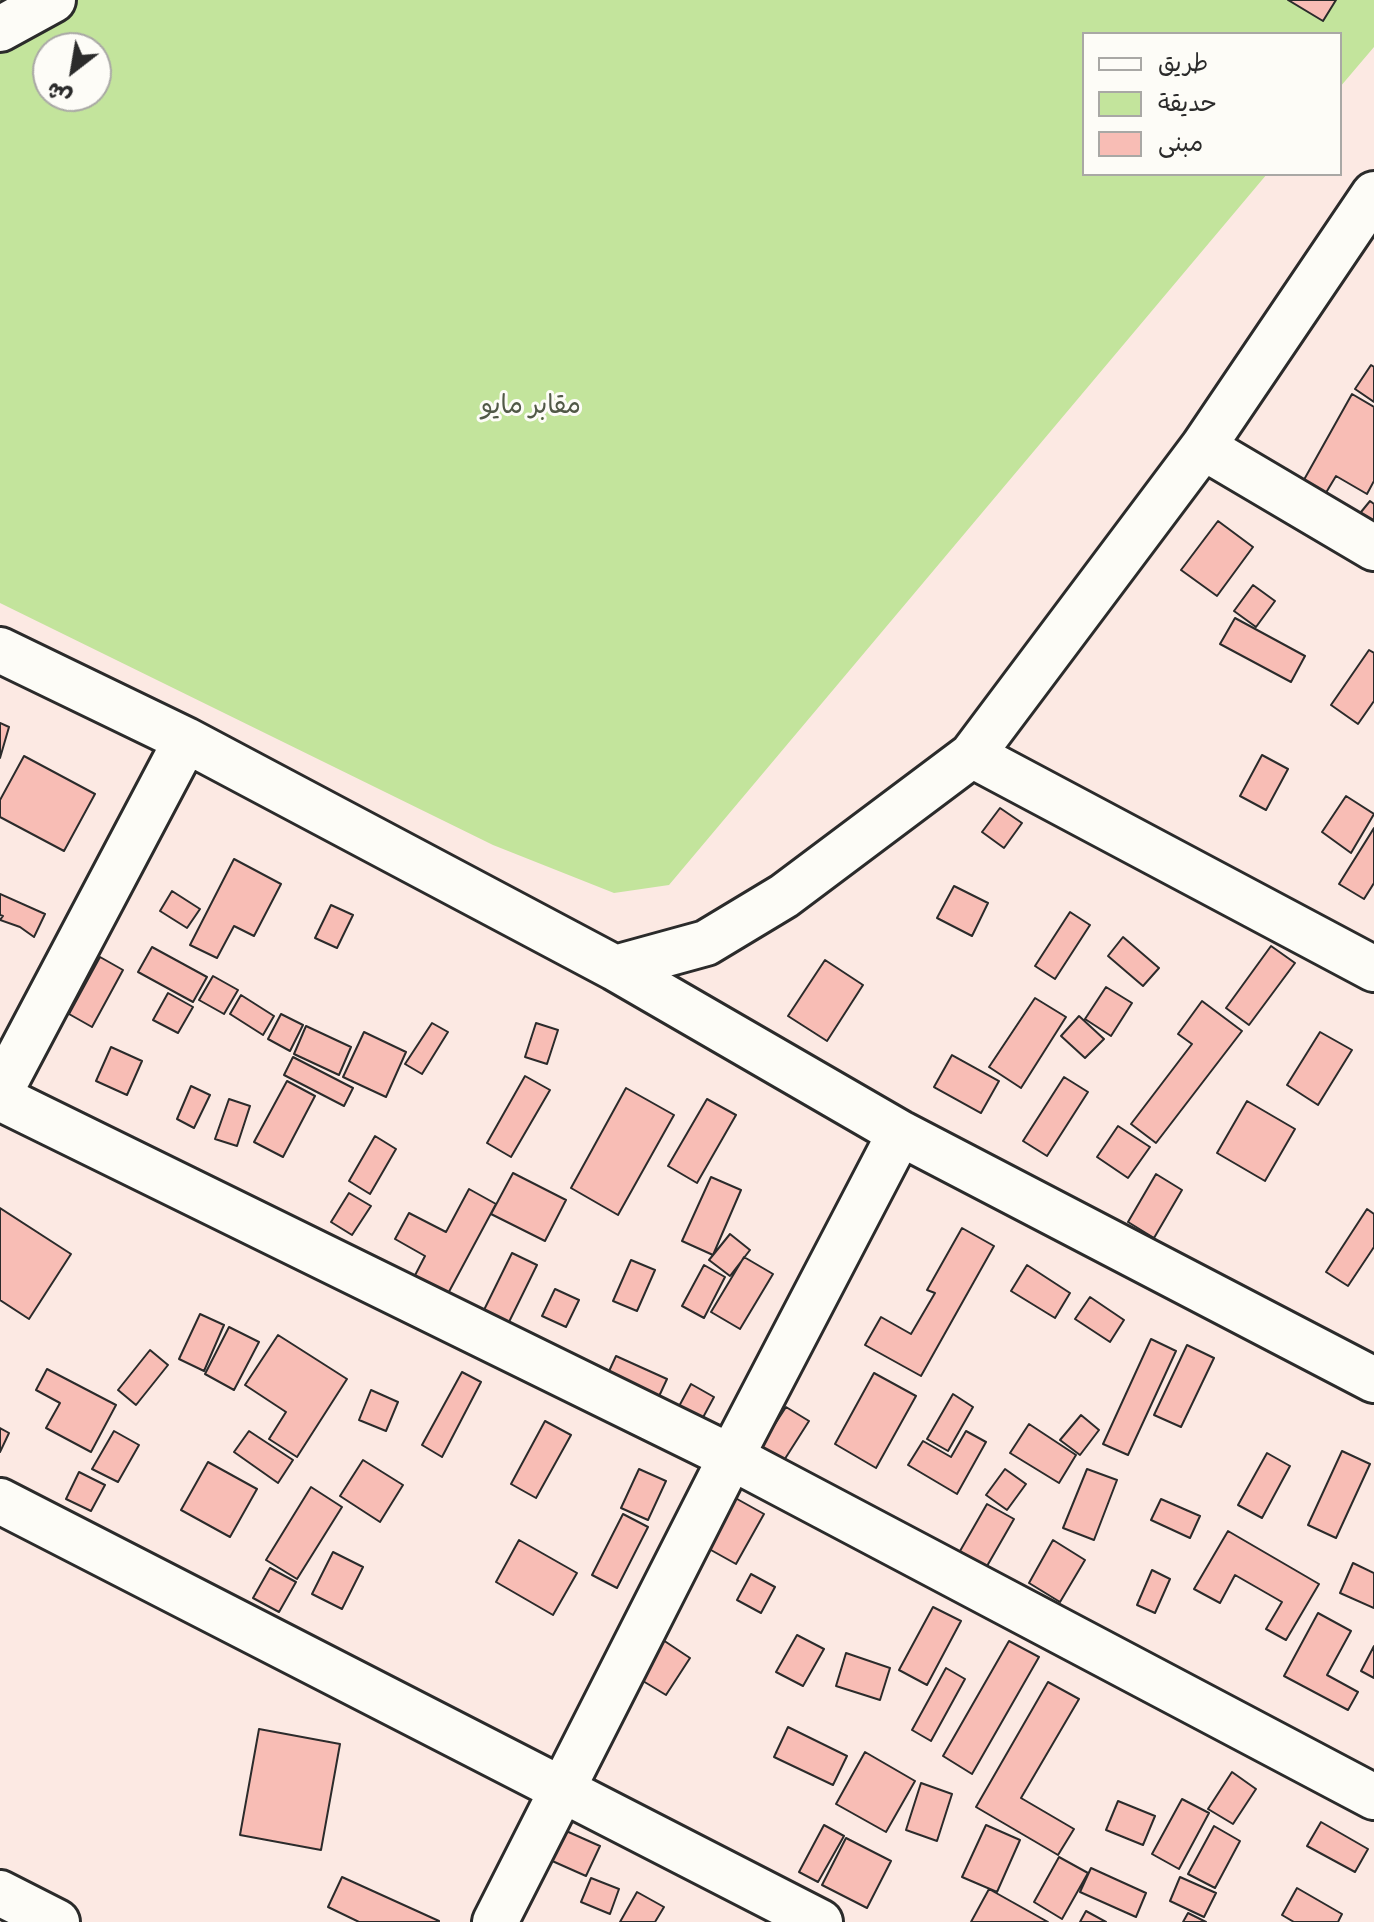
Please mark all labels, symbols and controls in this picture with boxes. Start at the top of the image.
north arrow [32,32,112,112]
legend [1082,32,1342,176]
text: طريق [1158,49,1208,83]
text: ش [42,72,79,111]
text: حديقة [1158,89,1217,123]
text: مبنى [1158,129,1203,163]
park label: مقابر مايو [481,393,581,425]

